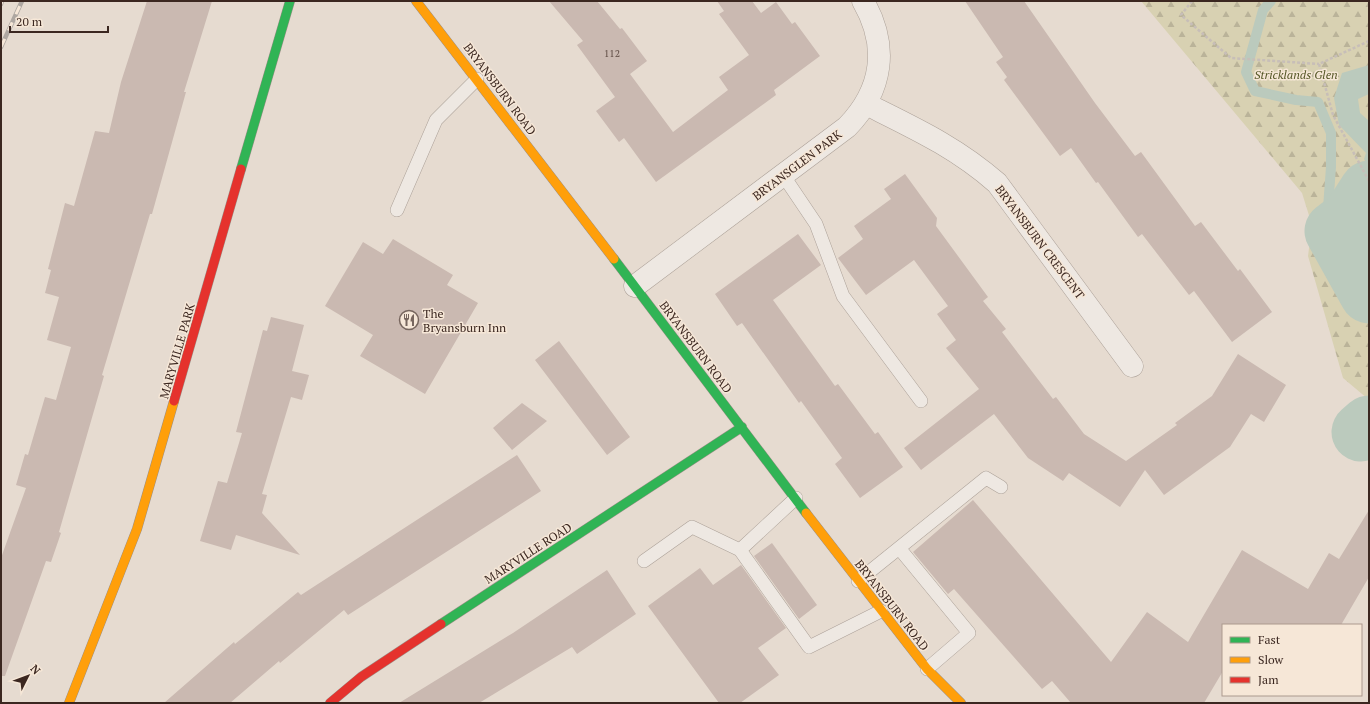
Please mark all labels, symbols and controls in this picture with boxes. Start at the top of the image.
scale bar [10,8,108,34]
text: 20 m [16,14,43,29]
street label: BRYANSBURN ROAD [461,40,539,138]
house number: 112 [604,47,620,60]
park label: Stricklands Glen [1254,67,1338,82]
street label: BRYANSGLEN PARK [749,126,845,203]
street label: BRYANSBURN CRESCENT [992,182,1088,302]
street label: BRYANSBURN ROAD [657,298,735,396]
street label: MARYVILLE PARK [156,301,198,400]
place label: The Bryansburn Inn [423,306,506,335]
restaurant icon: The Bryansburn Inn [398,309,420,331]
street label: MARYVILLE ROAD [482,519,574,587]
street label: BRYANSBURN ROAD [852,557,932,653]
legend [1222,624,1362,696]
text: Fast [1258,632,1281,647]
text: Slow [1258,652,1284,667]
north arrow [8,656,48,696]
text: N [27,662,44,678]
text: Jam [1258,672,1279,687]

